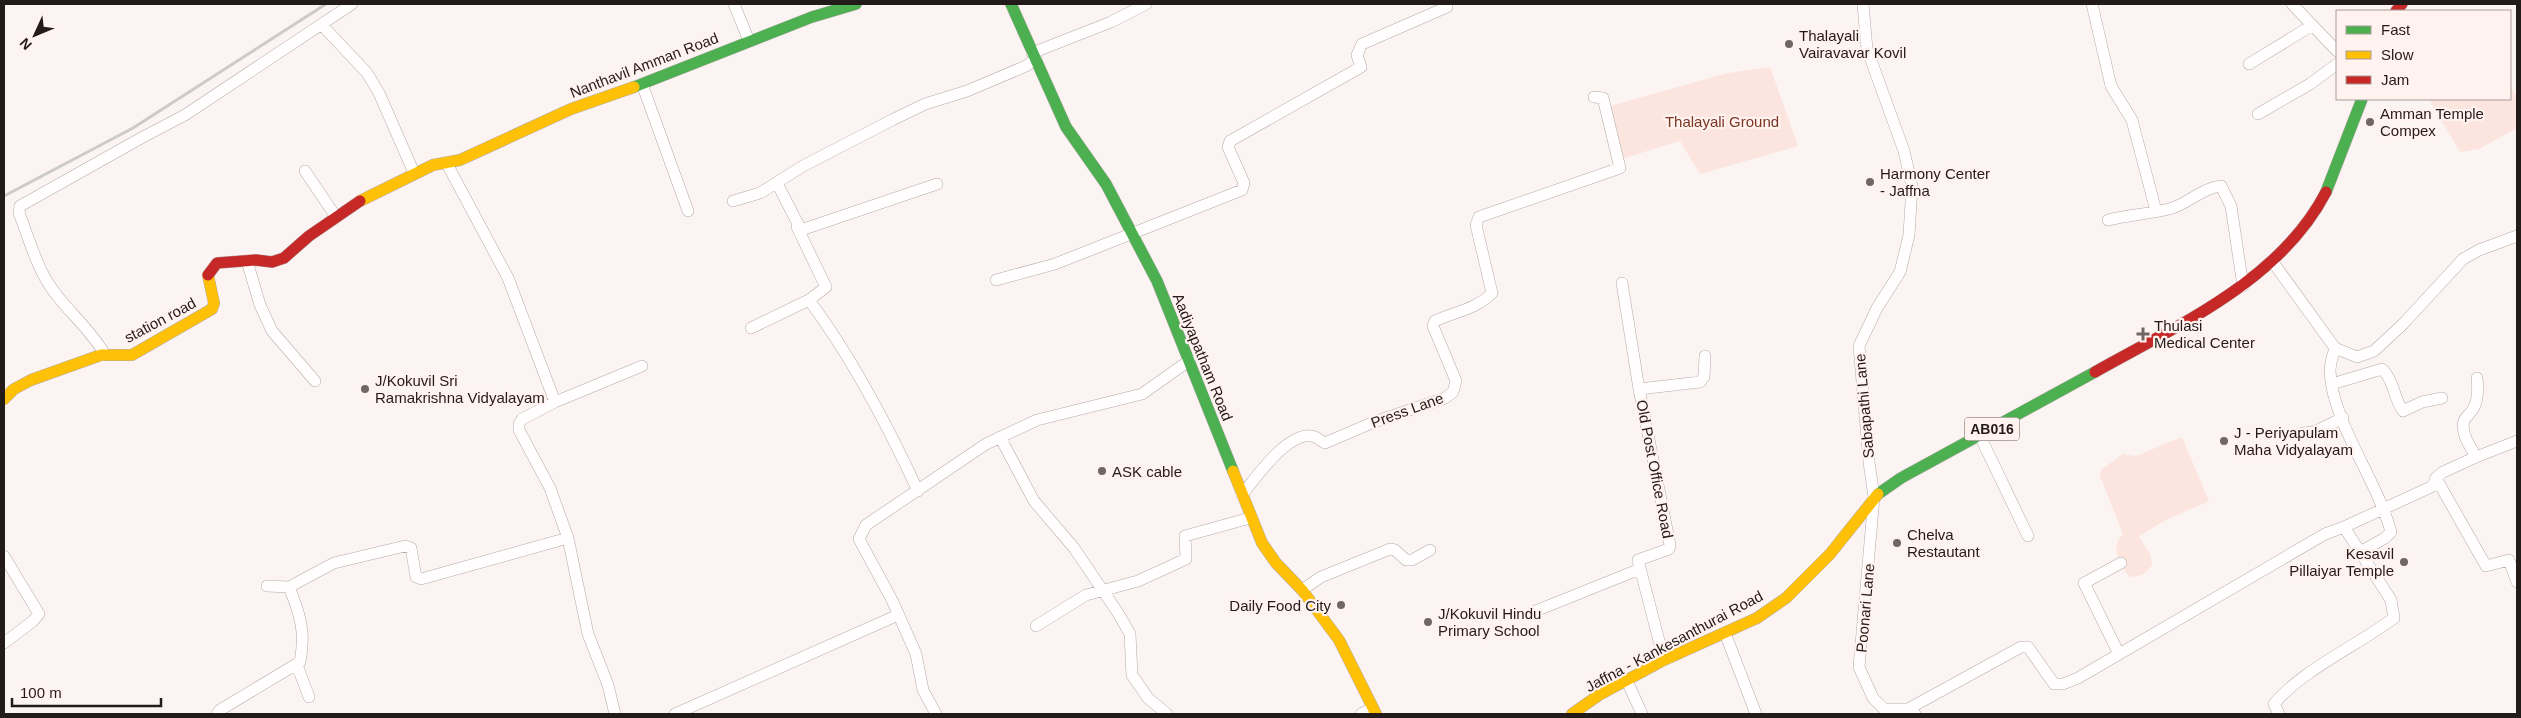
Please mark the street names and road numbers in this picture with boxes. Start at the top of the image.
street label: Nanthavil Amman Road [567,29,721,101]
street label: Aadiyapatham Road [1170,291,1236,423]
street label: station road [121,294,199,346]
street label: Sabapathi Lane [1851,353,1877,459]
street label: Press Lane [1368,389,1446,431]
street label: Old Post Office Road [1633,398,1677,540]
road number: AB016 [1964,418,2020,440]
street label: Poonari Lane [1853,563,1877,653]
street label: Jaffna - Kankesanthurai Road [1583,587,1765,695]

